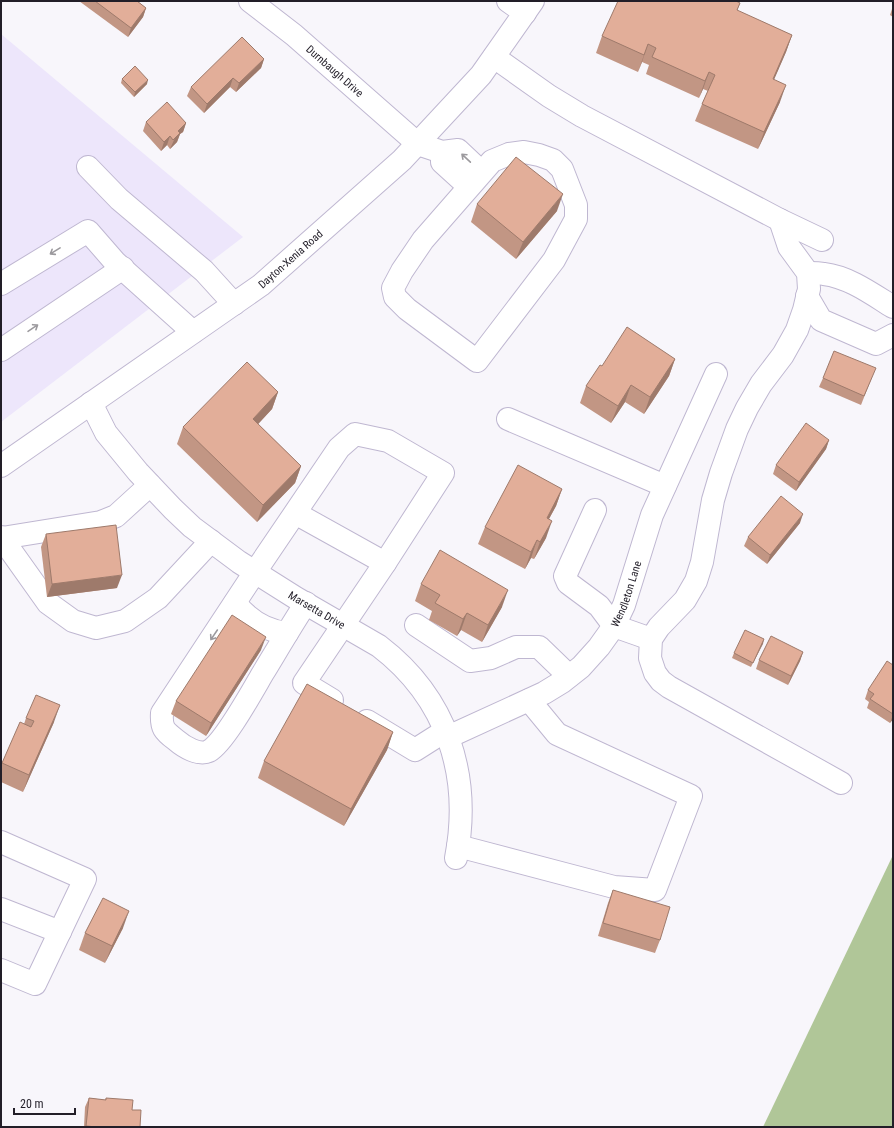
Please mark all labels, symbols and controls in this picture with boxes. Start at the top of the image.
street label: Durnbaugh Drive [304,42,366,99]
one-way arrow [461,153,471,162]
street label: Dayton-Xenia Road [255,227,325,291]
one-way arrow [49,248,61,256]
one-way arrow [28,324,39,333]
street label: Wendleton Lane [608,559,644,629]
street label: Marsetta Drive [286,588,347,631]
one-way arrow [210,629,218,640]
scale bar [14,1090,75,1116]
text: 20 m [20,1097,44,1111]

